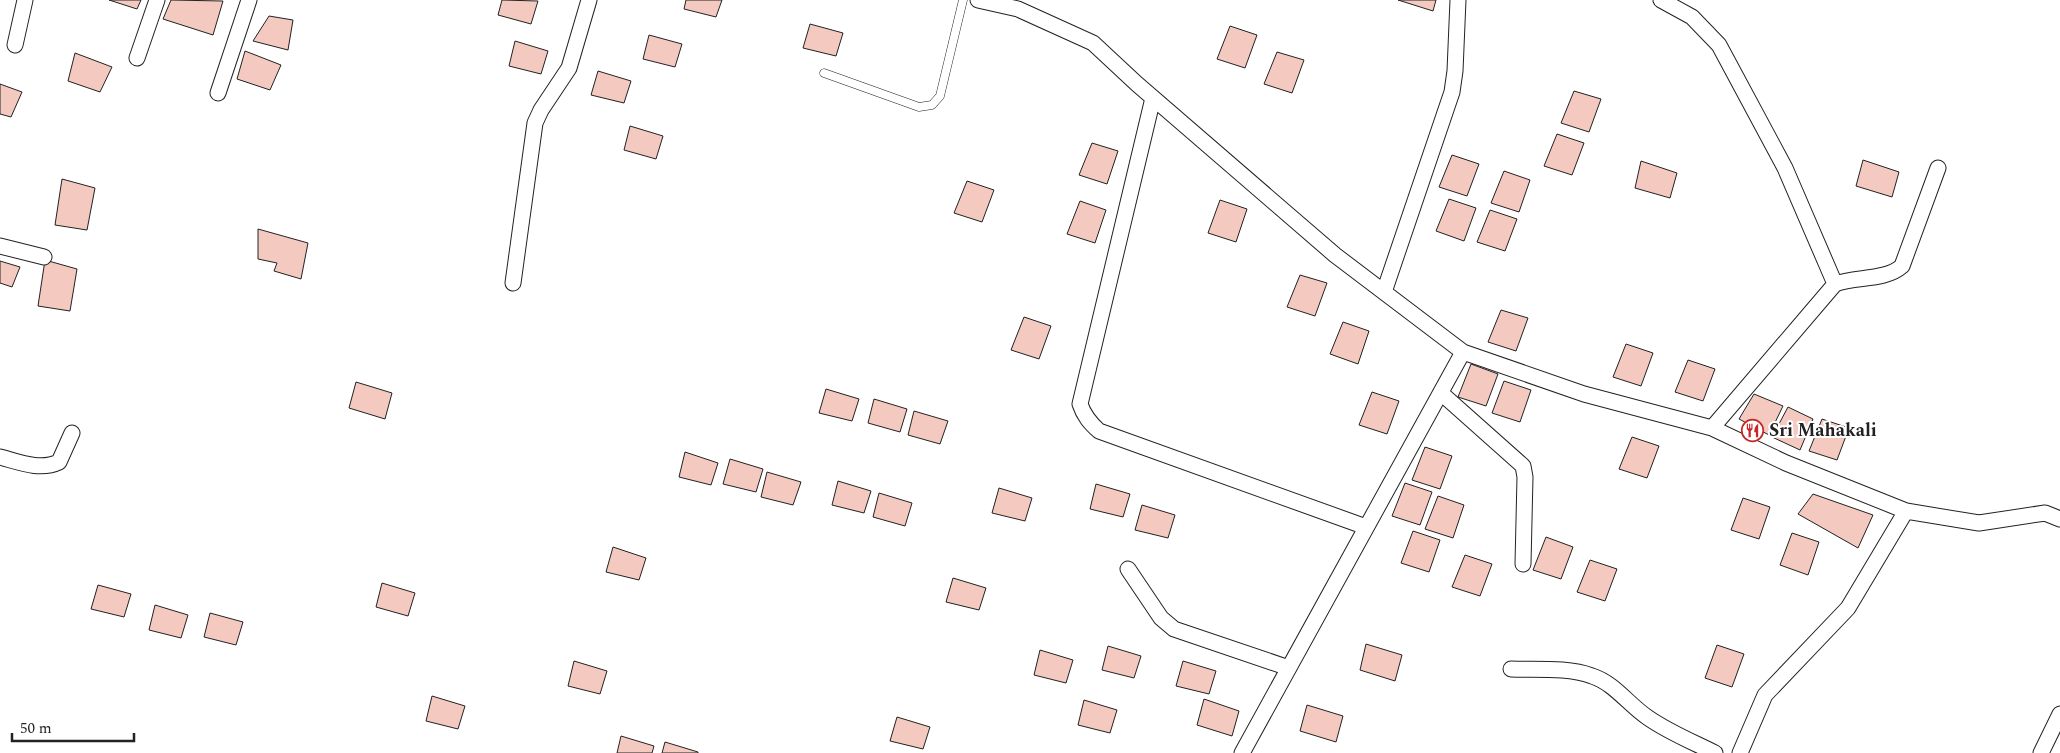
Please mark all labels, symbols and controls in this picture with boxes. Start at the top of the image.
place label: Sri Mahakali [1769,417,1877,444]
restaurant icon: Sri Mahakali [1741,418,1765,442]
scale bar [12,710,135,742]
text: 50 m [20,717,52,740]

